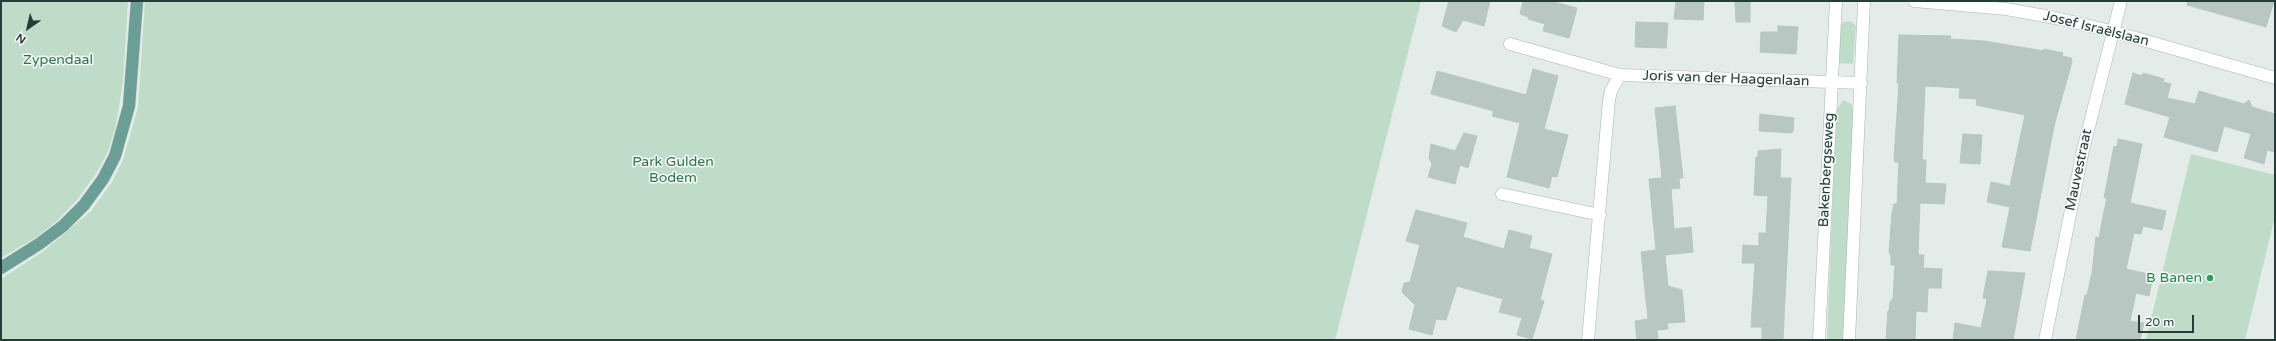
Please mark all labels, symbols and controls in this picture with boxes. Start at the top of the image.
north arrow [8,8,48,48]
street label: Josef Israëlslaan [2041,8,2151,50]
text: N [14,31,28,46]
park label: Zypendaal [23,52,93,68]
street label: Joris van der Haagenlaan [1642,68,1810,90]
street label: Bakenbergseweg [1816,112,1838,228]
street label: Mauvestraat [2062,127,2096,213]
park label: Park Gulden Bodem [632,154,714,186]
place label: B Banen [2146,270,2202,286]
marker: B Banen [2205,273,2215,283]
scale bar [2140,307,2196,333]
text: 20 m [2145,315,2174,329]

